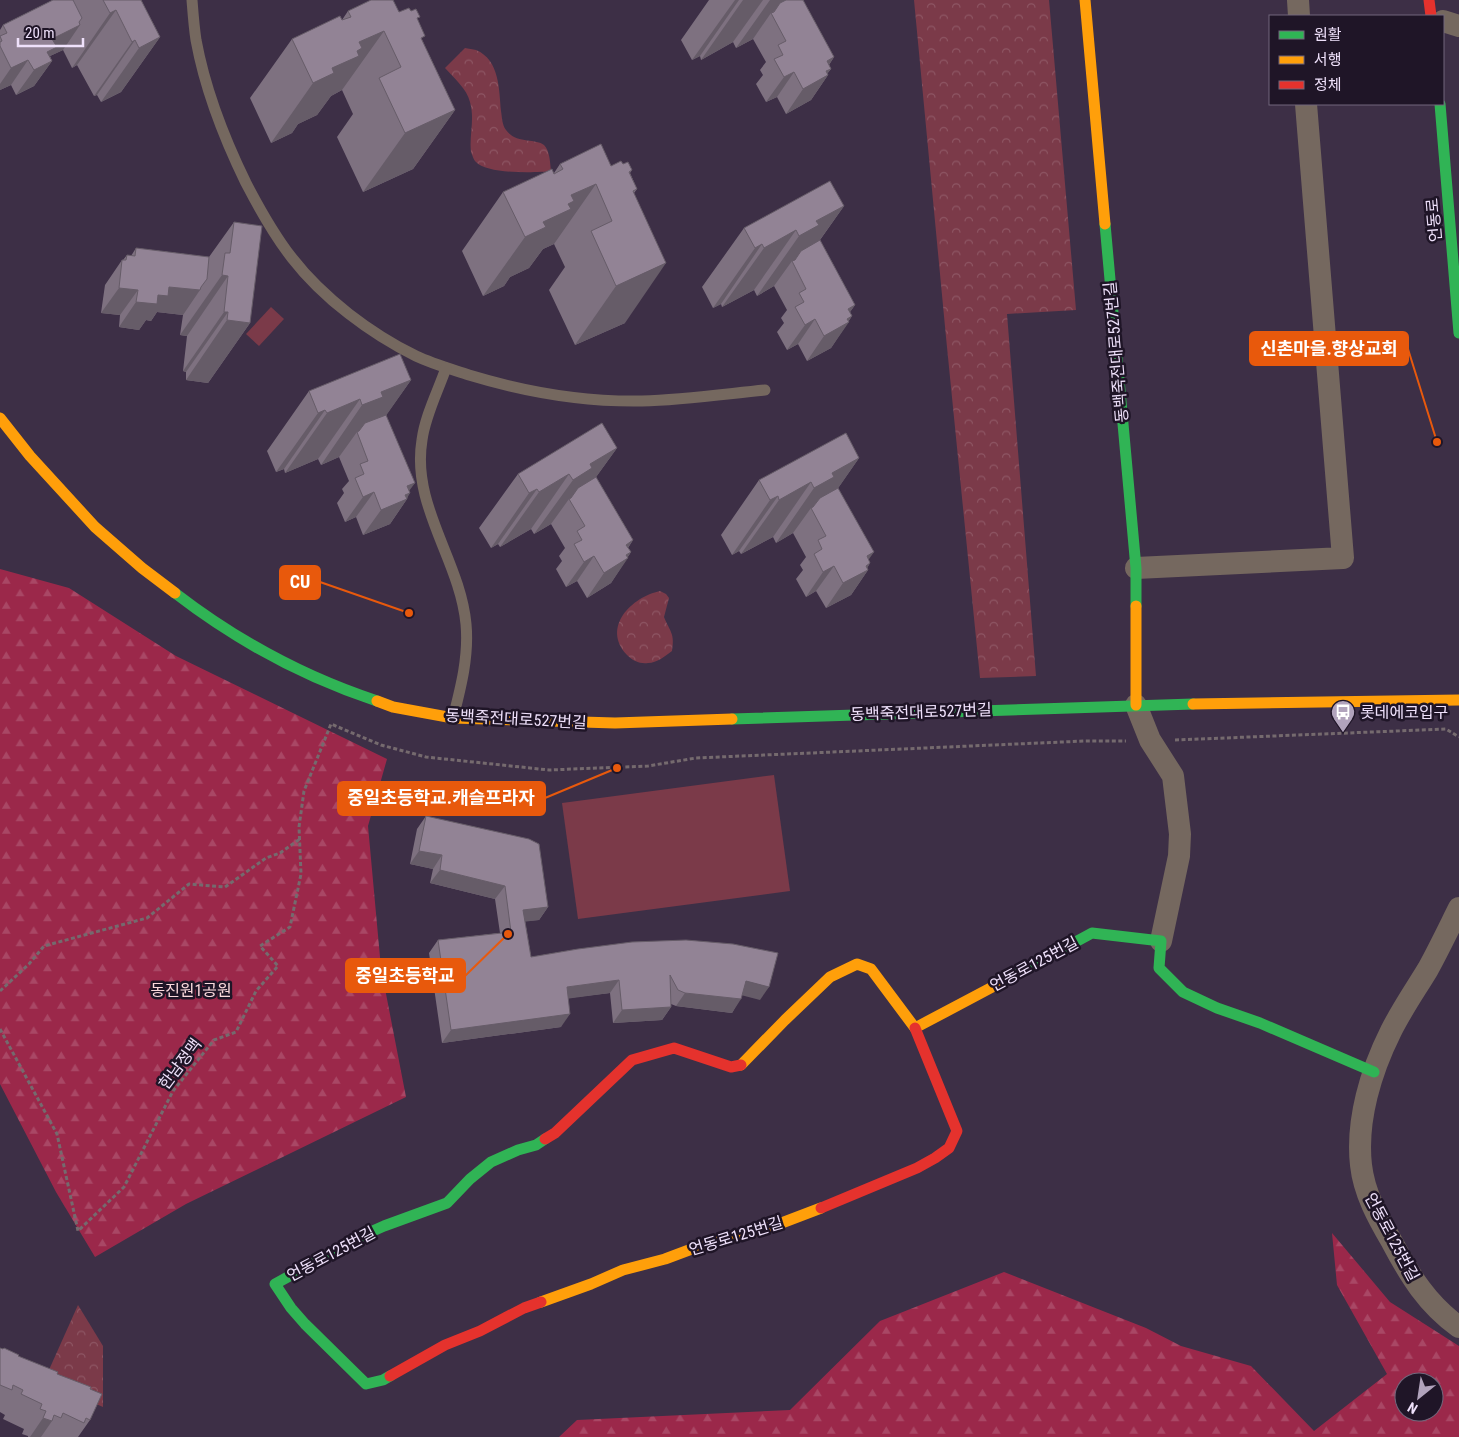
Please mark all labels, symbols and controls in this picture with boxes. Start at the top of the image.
scale bar [18,15,82,47]
legend [1269,15,1444,105]
text: 20 m [25,24,55,42]
text: 원활 [1314,26,1342,44]
text: 서행 [1314,51,1342,69]
text: 정체 [1314,76,1342,94]
street label: 언동로 [1423,197,1445,243]
street label: 동백죽전대로527번길 [1100,281,1132,423]
callout: 신촌마을.향상교회 [1250,332,1408,365]
text: 신촌마을.향상교회 [1260,338,1398,359]
callout: CU [280,566,320,599]
text: CU [290,571,310,592]
bus stop icon: 롯데에코입구 [1330,699,1356,733]
street label: 동백죽전대로527번길 [850,700,992,724]
place label: 롯데에코입구 [1360,703,1448,722]
street label: 동백죽전대로527번길 [445,706,587,732]
callout: 중일초등학교.캐슬프라자 [338,782,545,815]
text: 중일초등학교.캐슬프라자 [347,787,535,808]
street label: 언동로125번길 [987,933,1081,995]
callout: 중일초등학교 [346,959,465,992]
text: 중일초등학교 [355,965,455,986]
park label: 동진원1공원 [150,981,232,1000]
street label: 한남정맥 [155,1035,205,1093]
street label: 언동로125번길 [1361,1190,1423,1284]
street label: 언동로125번길 [687,1213,785,1259]
street label: 언동로125번길 [284,1223,378,1285]
north arrow [1394,1372,1444,1422]
text: N [1405,1399,1420,1417]

